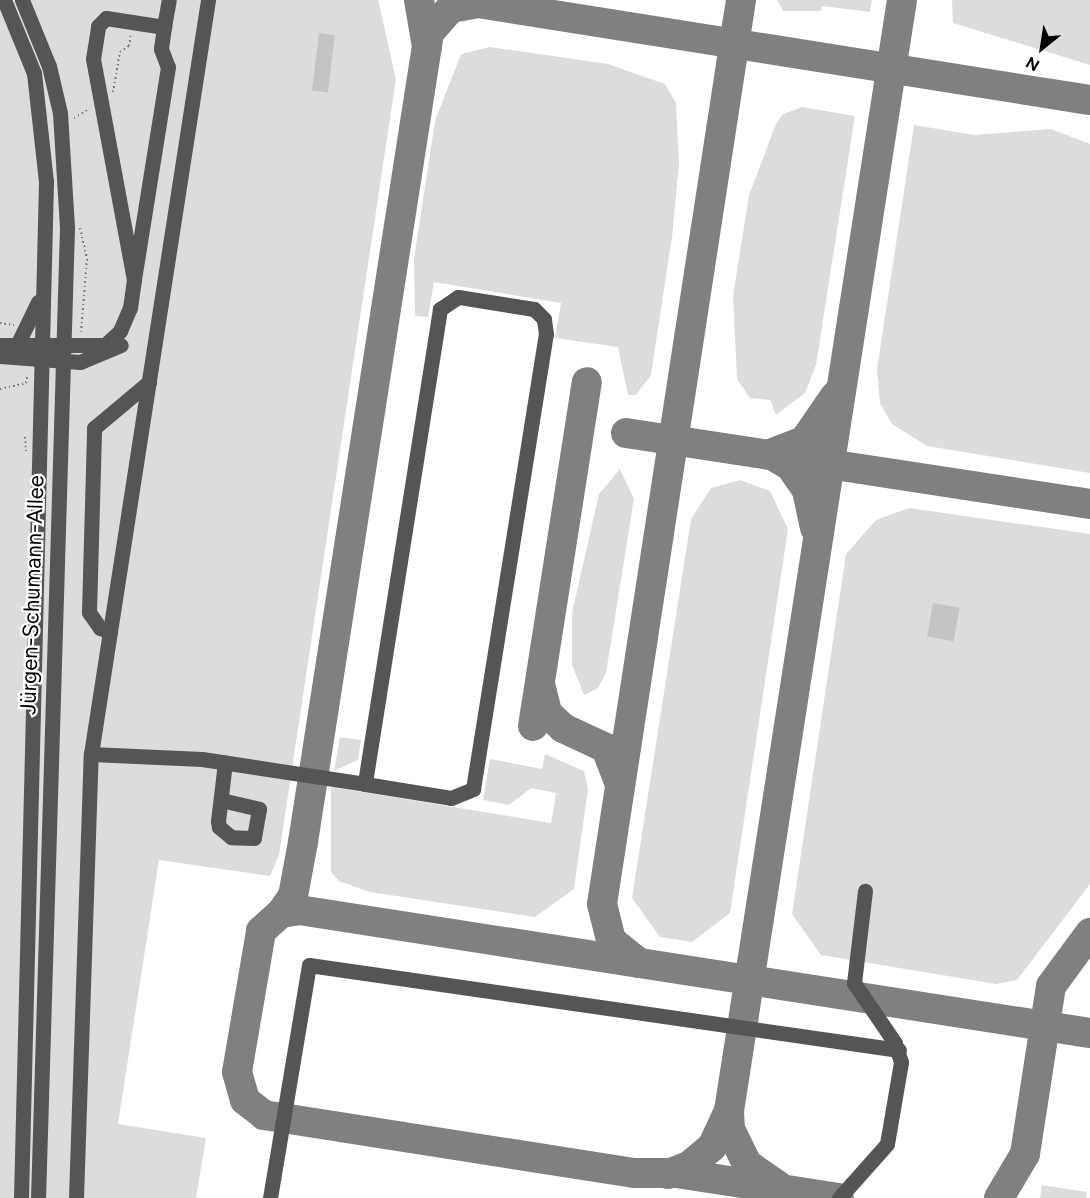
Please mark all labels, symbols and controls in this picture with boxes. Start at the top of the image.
north arrow [1012,18,1072,78]
text: N [1023,53,1043,75]
street label: Jürgen-Schumann-Allee [15,475,49,715]

